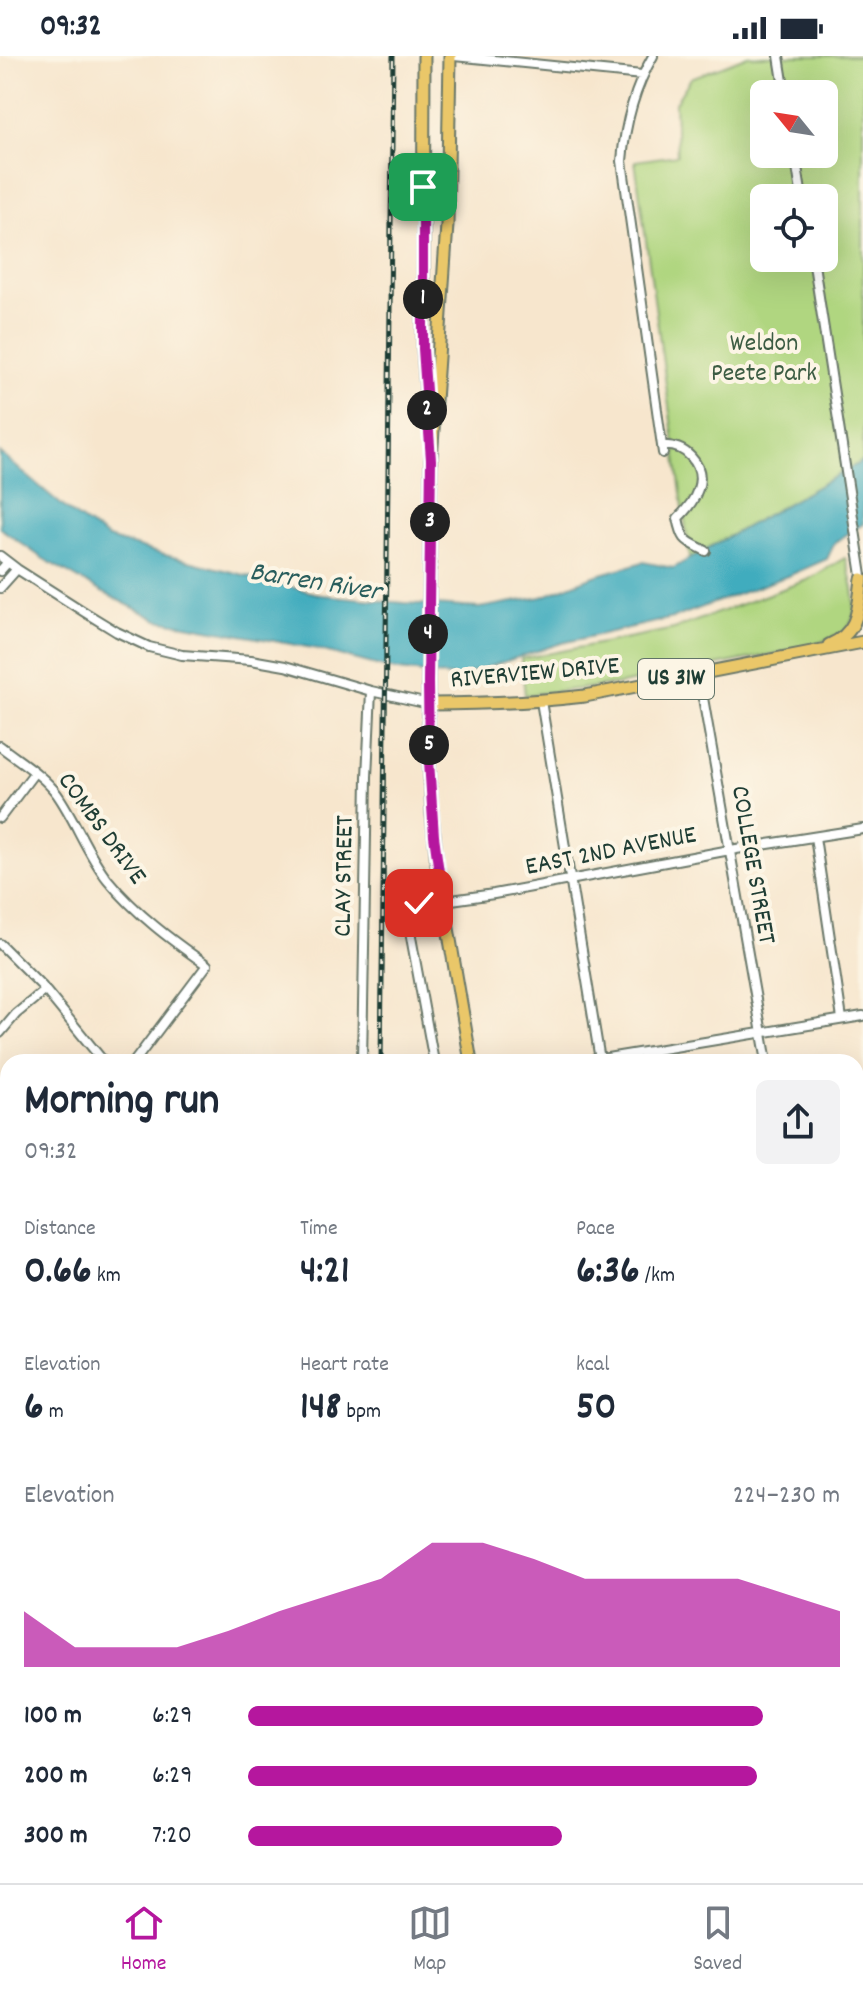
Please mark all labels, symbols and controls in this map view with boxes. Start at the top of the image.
text: 09:32 [40,7,102,50]
north arrow [750,80,838,168]
map controls [750,80,838,272]
pin [389,153,457,221]
icon: arrive [401,165,445,209]
button: locate [750,184,838,272]
pin: 1 [403,279,443,319]
text: 1 [421,283,425,314]
park label: Weldon Peete Park [711,326,817,393]
pin: 2 [407,390,447,430]
text: 2 [422,394,432,425]
pin: 3 [410,502,450,542]
text: 3 [425,506,435,537]
water label: Barren River [247,554,387,615]
pin: 4 [408,614,448,654]
text: 4 [423,618,433,649]
street label: RIVERVIEW DRIVE [449,648,621,700]
road number: US 31W [638,659,714,699]
pin: 5 [409,725,449,765]
text: 5 [424,729,434,760]
street label: COMBS DRIVE [47,765,155,893]
street label: COLLEGE STREET [720,783,784,948]
street label: CLAY STREET [325,814,365,937]
street label: EAST 2ND AVENUE [523,817,700,887]
pin [385,869,453,937]
icon: check [397,881,441,925]
text: Morning run [24,1072,219,1135]
button: share [756,1080,840,1164]
text: 09:32 [24,1134,77,1171]
text: Distance [24,1214,96,1245]
text: Time [300,1214,338,1245]
text: Pace [576,1214,615,1245]
text: 0.66 [24,1245,92,1302]
text: 4:21 [300,1245,349,1302]
text: 6:36 [576,1245,640,1302]
text: km [92,1261,121,1292]
text: /km [640,1261,675,1292]
text: Elevation [24,1350,101,1381]
text: Heart rate [300,1350,389,1381]
text: kcal [576,1350,609,1381]
text: 6 [24,1381,44,1438]
text: 148 [300,1381,341,1438]
text: 50 [576,1381,616,1438]
text: m [44,1397,64,1428]
text: bpm [341,1397,381,1428]
text: Elevation [24,1478,114,1515]
text: 224–230 m [733,1478,840,1515]
text: 100 m [24,1698,82,1735]
text: 6:29 [152,1698,192,1735]
text: 200 m [24,1758,88,1795]
text: 6:29 [152,1758,192,1795]
text: 300 m [24,1818,88,1855]
text: 7:20 [152,1818,192,1855]
tab: Home [121,1901,167,1980]
tab: Map [408,1901,452,1980]
tab: Saved [693,1901,742,1980]

